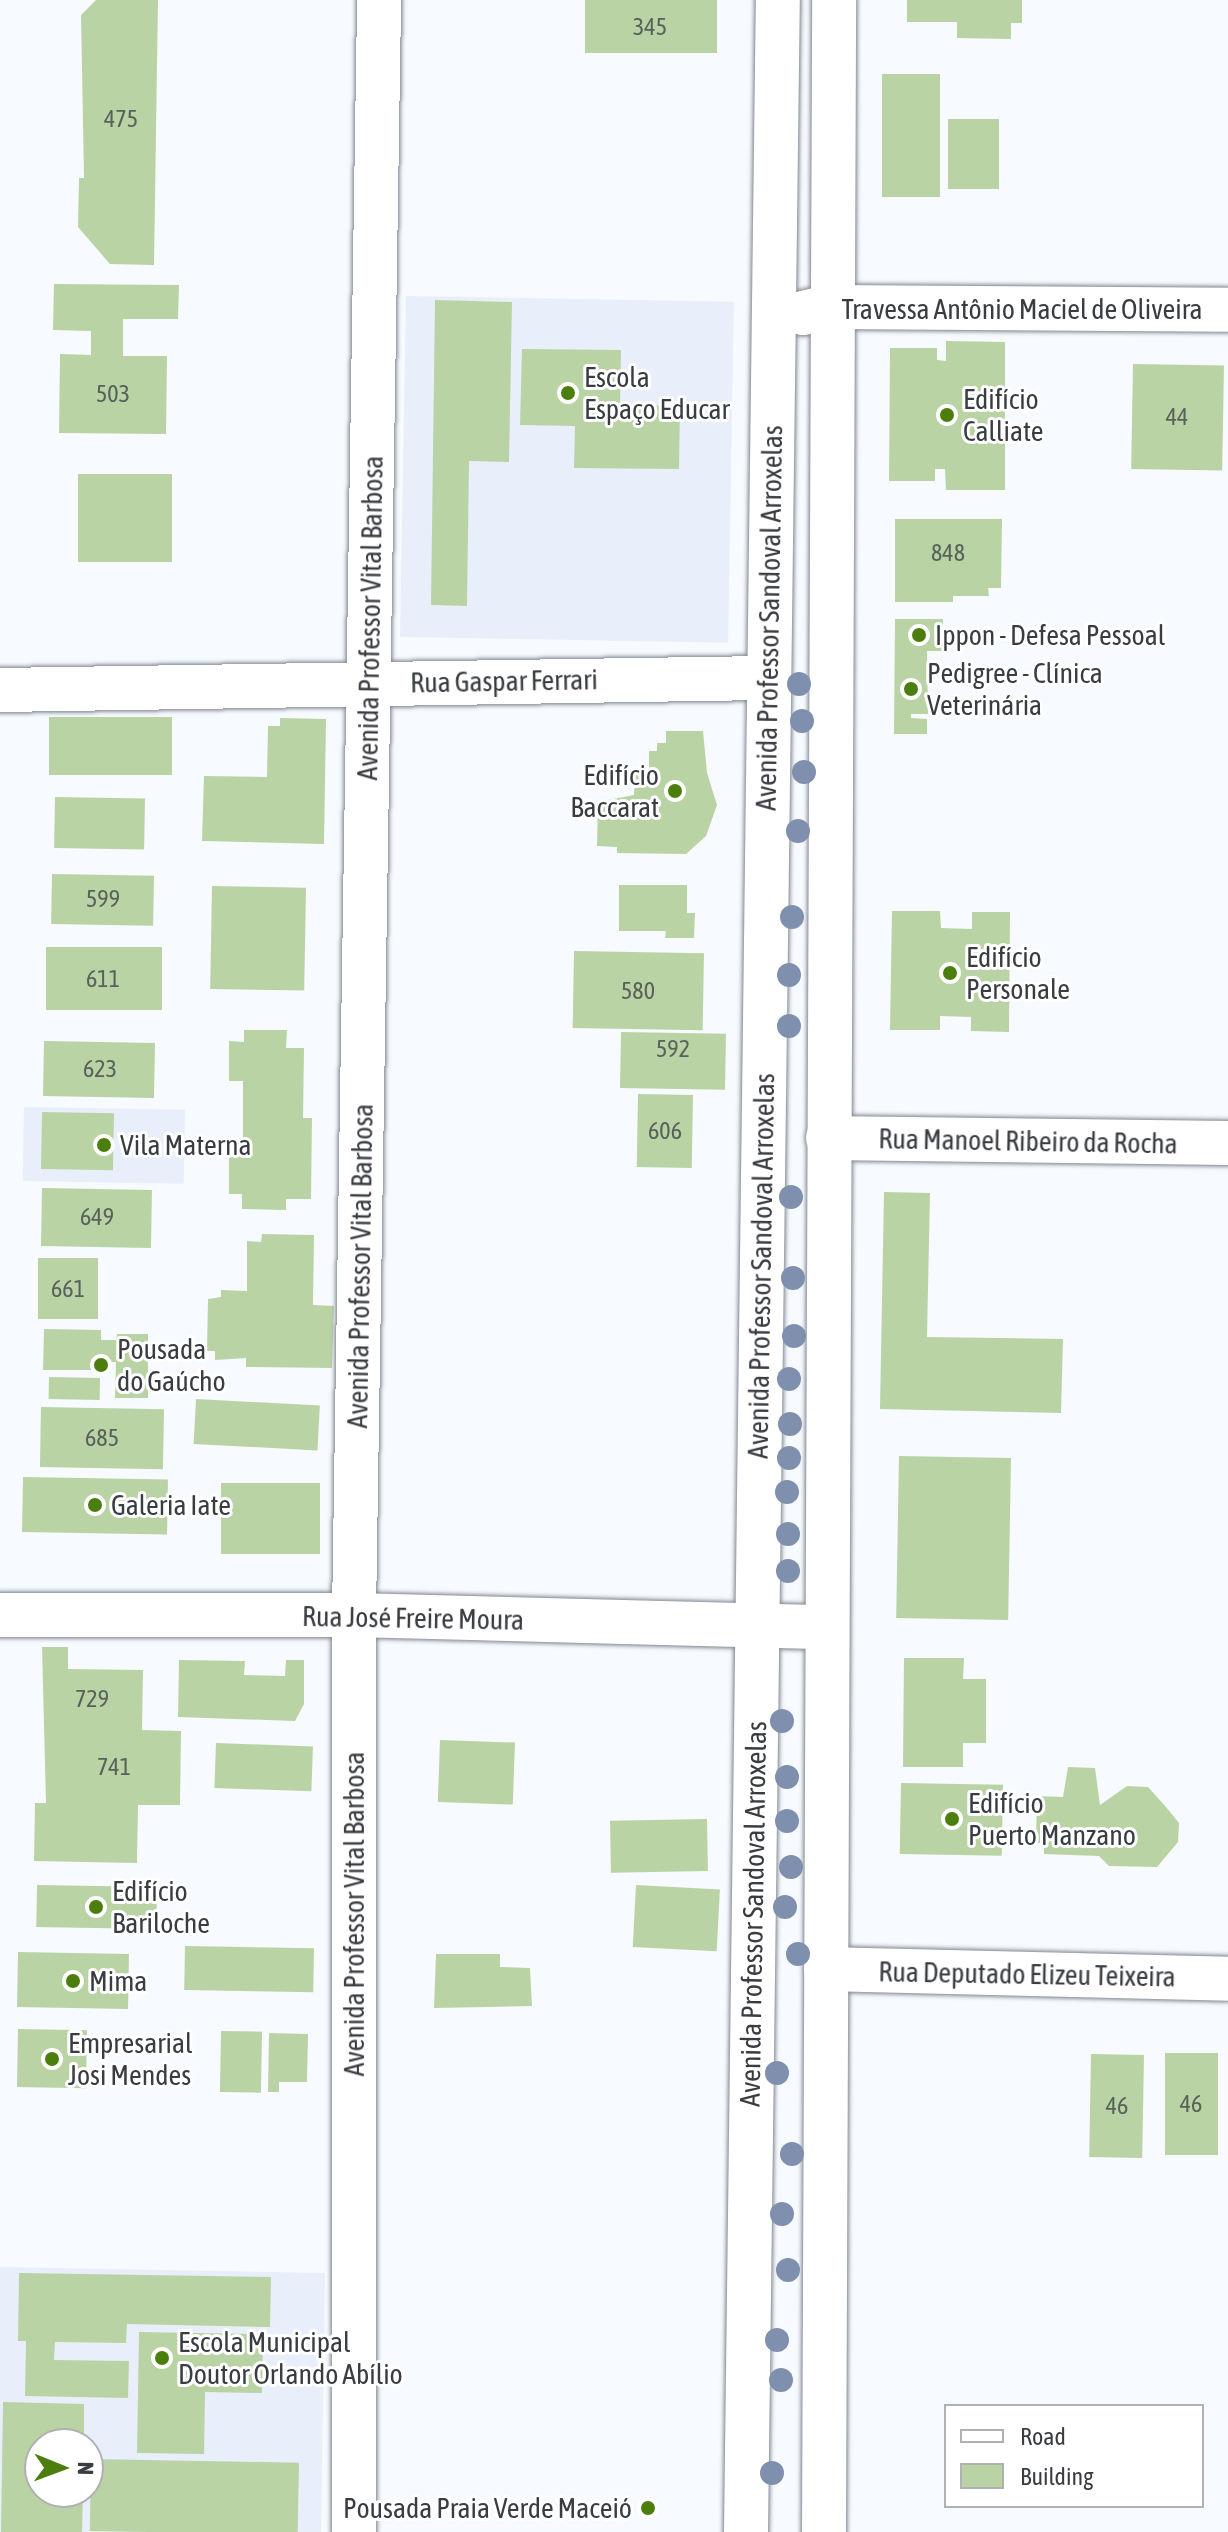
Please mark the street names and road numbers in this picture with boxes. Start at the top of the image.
street label: Travessa Antônio Maciel de Oliveira [842,292,1202,326]
street label: Avenida Professor Sandoval Arroxelas [749,425,789,811]
street label: Avenida Professor Vital Barbosa [350,455,390,781]
street label: Rua Gaspar Ferrari [410,663,598,699]
street label: Avenida Professor Sandoval Arroxelas [741,1073,781,1459]
street label: Avenida Professor Vital Barbosa [340,1103,380,1429]
street label: Rua Manoel Ribeiro da Rocha [878,1122,1178,1160]
street label: Rua José Freire Moura [302,1599,524,1637]
street label: Avenida Professor Sandoval Arroxelas [733,1721,773,2107]
street label: Avenida Professor Vital Barbosa [337,1752,371,2076]
street label: Rua Deputado Elizeu Teixeira [878,1955,1176,1993]

